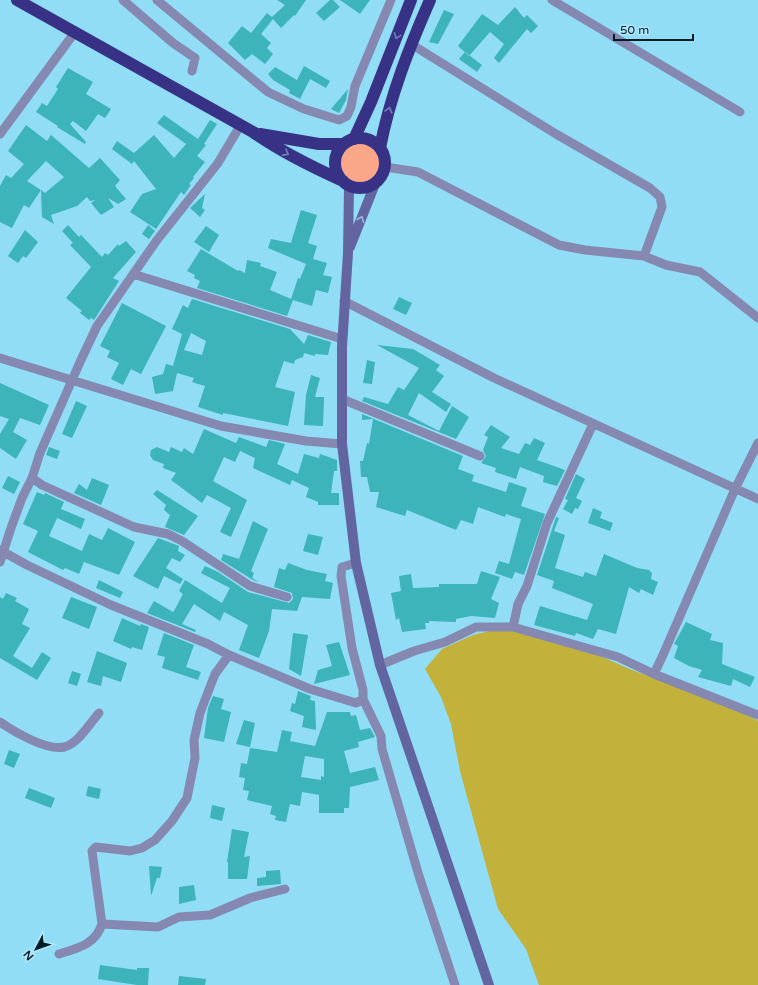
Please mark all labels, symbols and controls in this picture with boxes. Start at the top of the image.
scale bar [614,16,693,42]
text: 50 m [620,23,649,37]
one-way arrow [393,33,401,40]
one-way arrow [384,107,393,114]
one-way arrow [282,148,289,156]
one-way arrow [357,215,365,222]
north arrow [16,929,56,969]
text: N [21,948,37,963]

